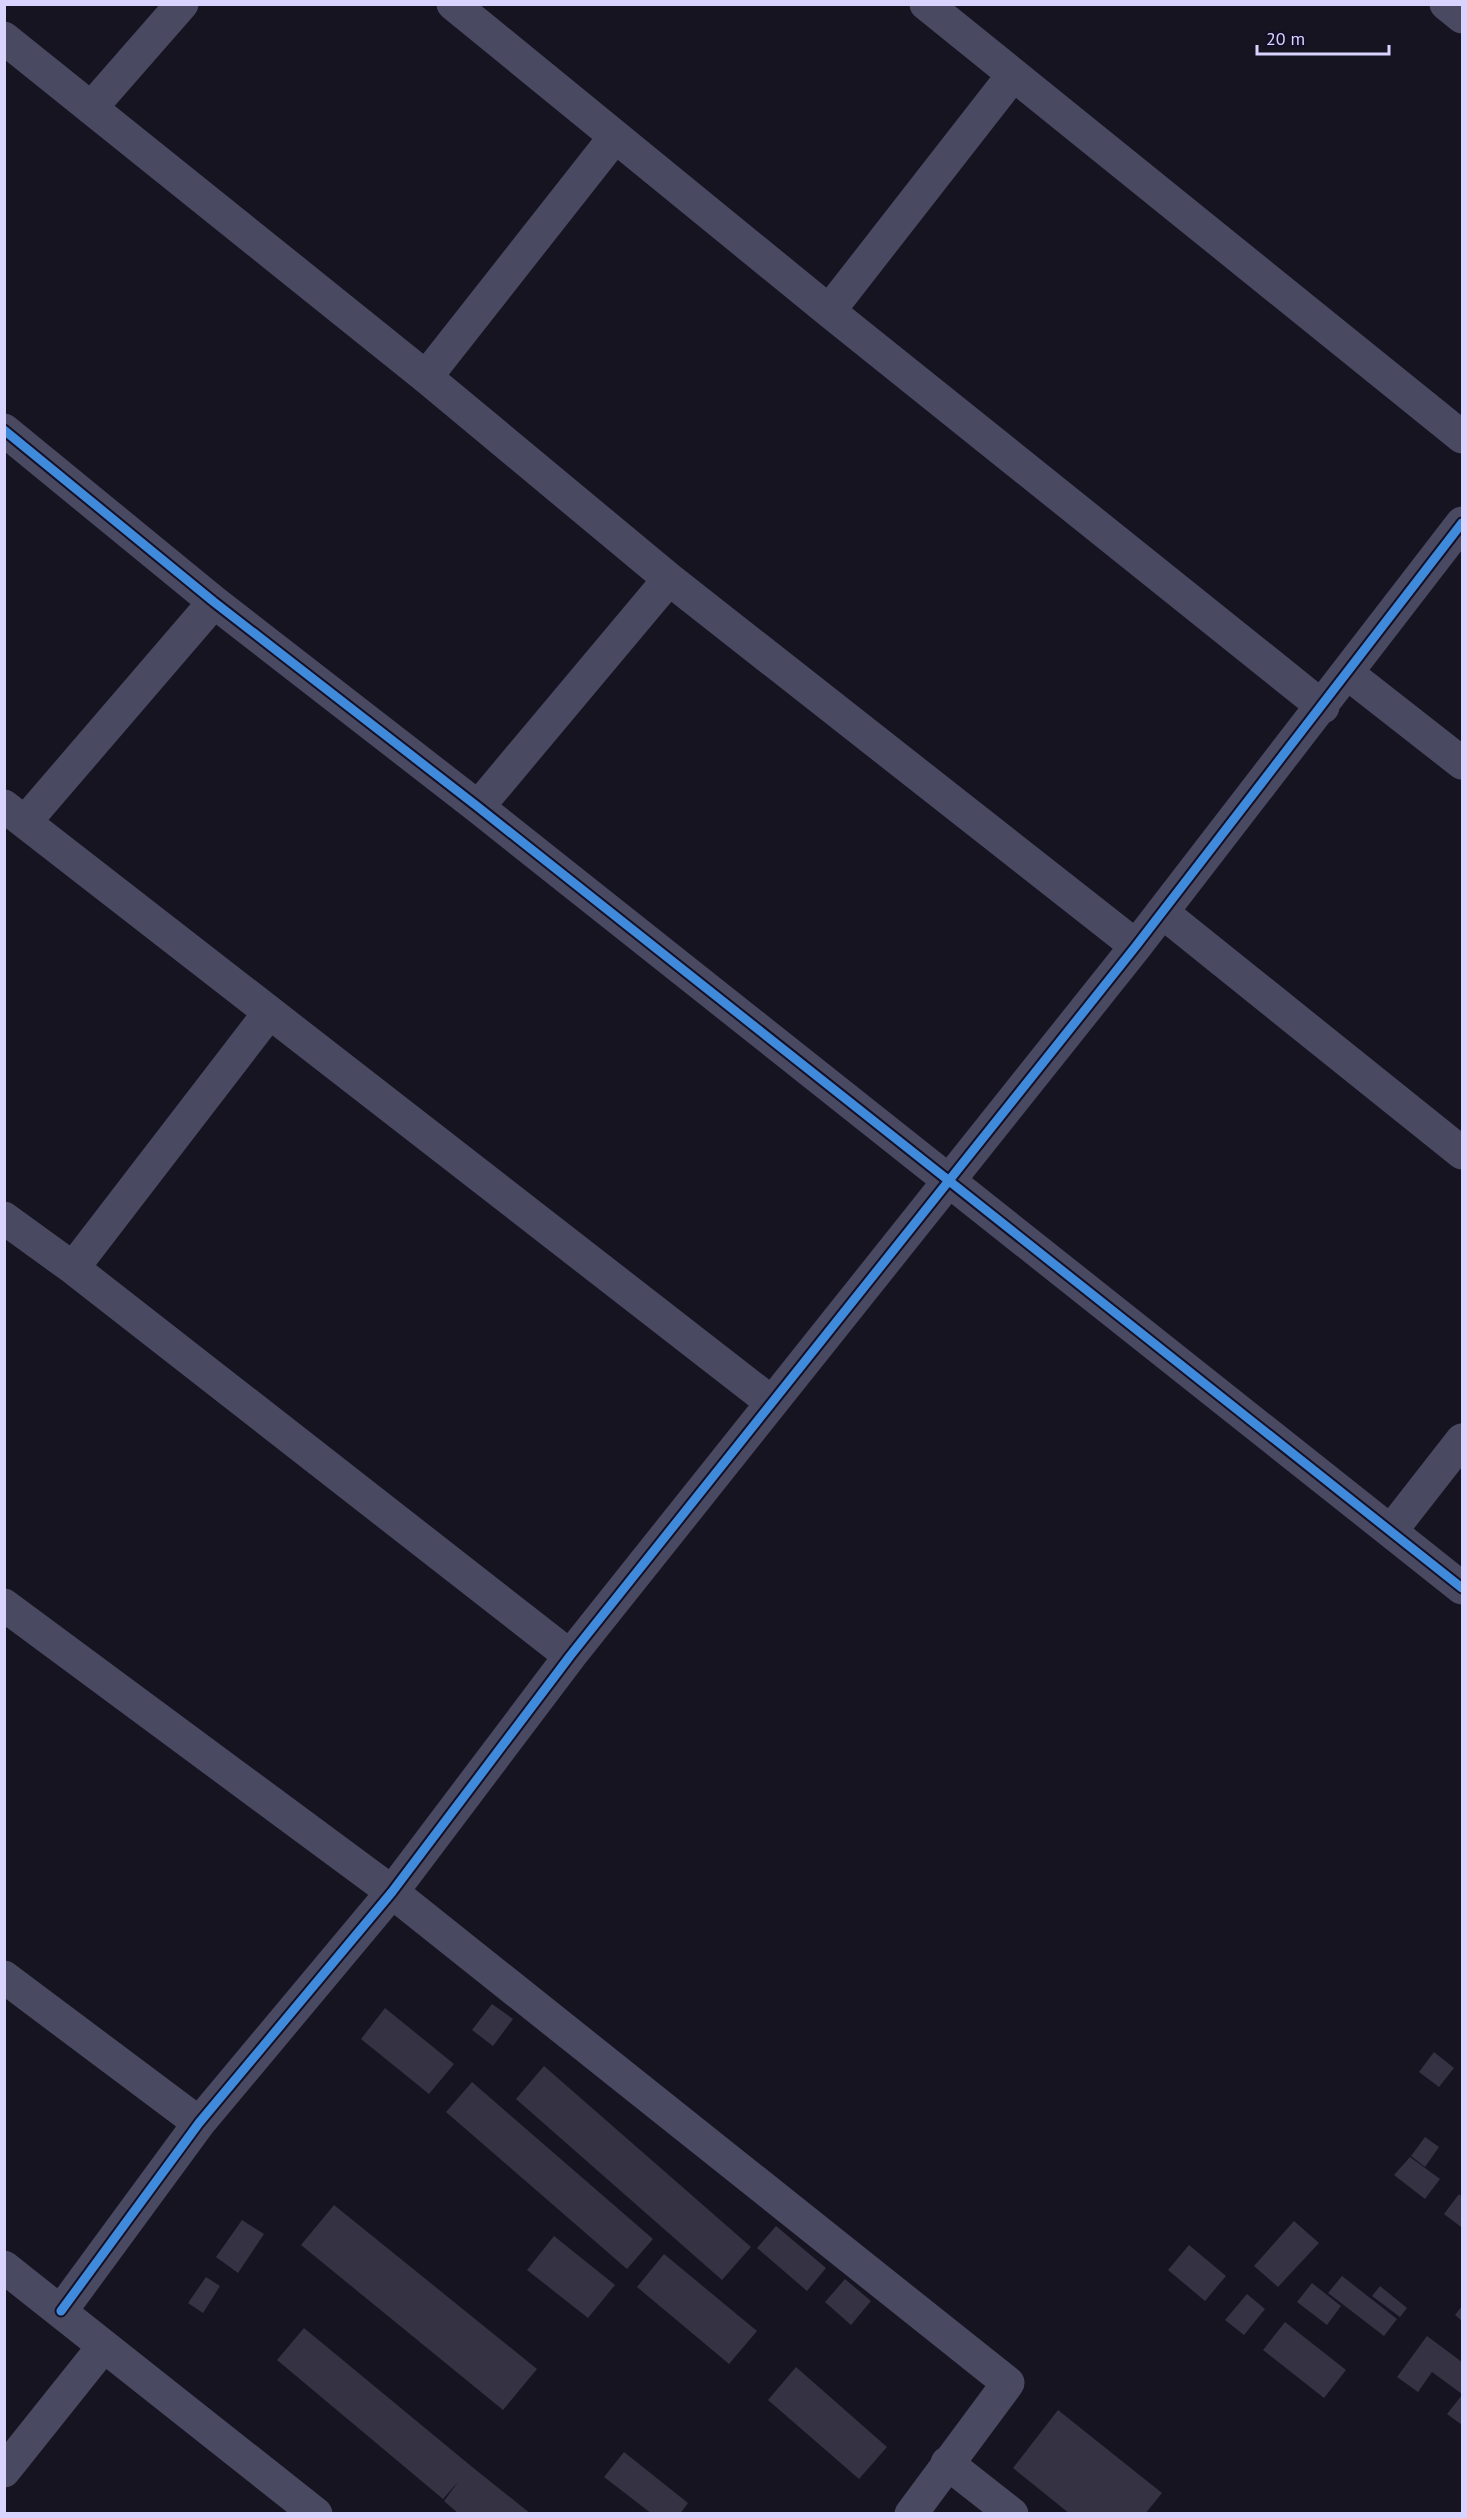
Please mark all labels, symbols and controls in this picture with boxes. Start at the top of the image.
scale bar [1257,18,1389,56]
text: 20 m [1266,27,1305,50]

